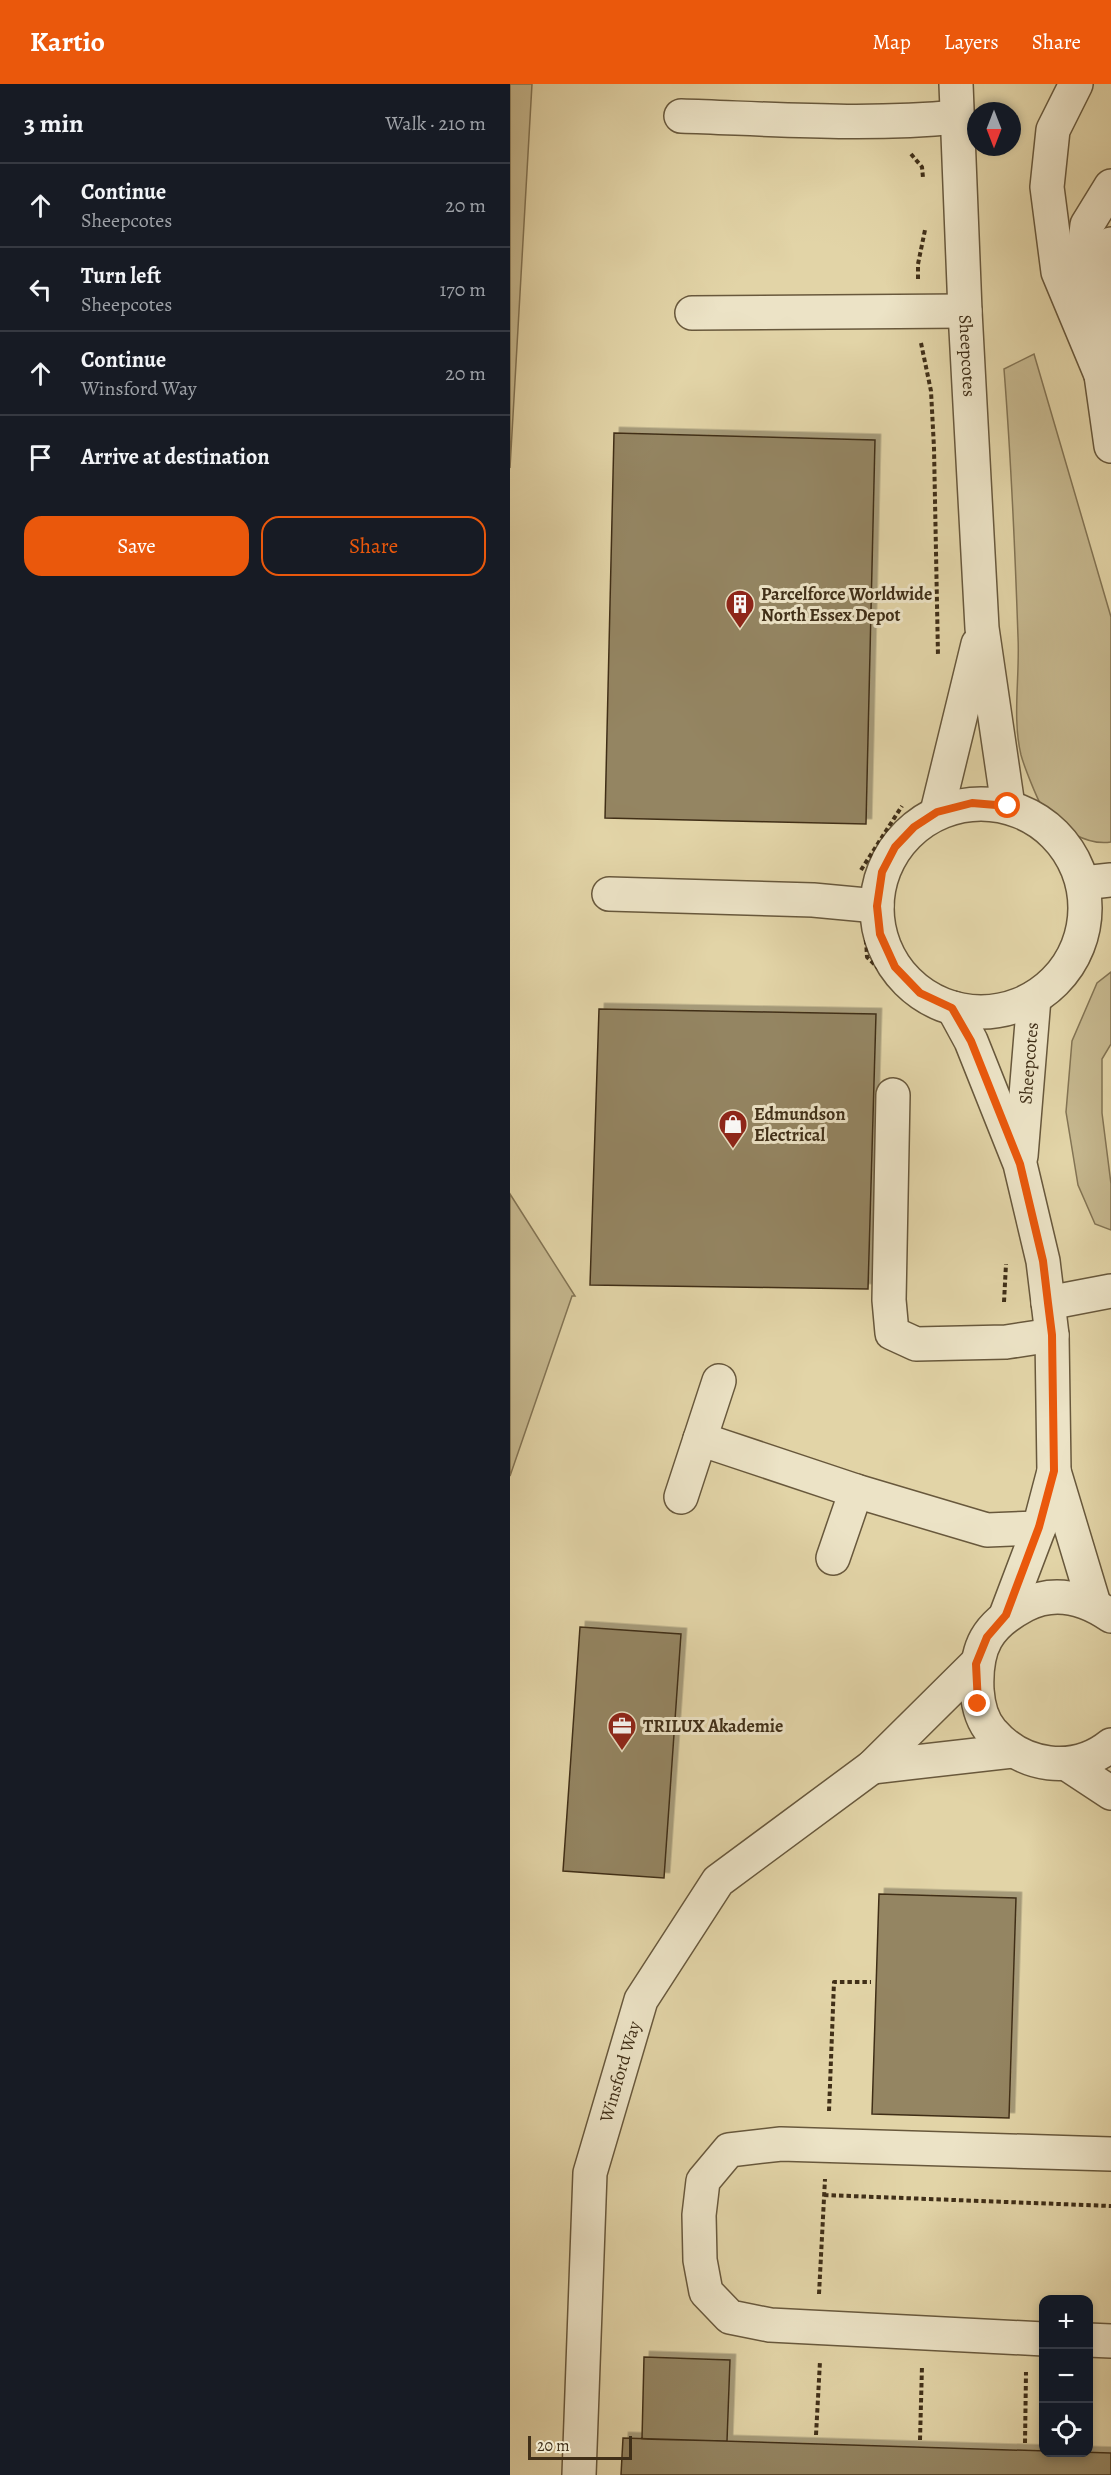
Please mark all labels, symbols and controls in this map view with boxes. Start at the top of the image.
text: Kartio [30,23,105,61]
text: Map [872,28,911,56]
text: Layers [944,28,999,56]
text: Share [1032,28,1081,56]
north arrow [967,102,1021,156]
text: 3 min [24,106,84,141]
text: Walk · 210 m [385,110,486,137]
text: Continue [81,177,166,207]
icon: ahead [24,189,57,222]
text: 20 m [445,192,486,219]
text: Sheepcotes [81,207,172,234]
text: Turn left [81,261,161,291]
icon: left [24,273,57,306]
text: 170 m [440,276,486,303]
text: Sheepcotes [81,291,172,318]
street label: Sheepcotes [953,314,982,397]
text: Continue [81,345,166,375]
icon: ahead [24,357,57,390]
text: 20 m [445,360,486,387]
text: Winsford Way [81,375,197,402]
icon: arrive [24,441,57,474]
text: Arrive at destination [81,442,270,472]
button: Save [24,516,249,576]
button: Share [261,516,486,576]
place label: Parcelforce Worldwide North Essex Depot [761,582,932,627]
building icon: Parcelforce Worldwide North Essex Depot [724,588,756,630]
route start [994,792,1020,818]
street label: Sheepcotes [1013,1021,1044,1105]
place label: Edmundson Electrical [754,1102,846,1147]
shop icon: Edmundson Electrical [717,1108,749,1150]
route end [964,1690,990,1716]
office icon: TRILUX Akademie [606,1710,638,1752]
place label: TRILUX Akademie [643,1714,783,1738]
street label: Winsford Way [593,2017,646,2126]
map controls [1039,2295,1093,2457]
button: + [1039,2295,1093,2349]
button: − [1039,2349,1093,2403]
button: locate [1039,2403,1093,2457]
scale bar [528,2433,632,2460]
text: 20 m [537,2435,570,2457]

